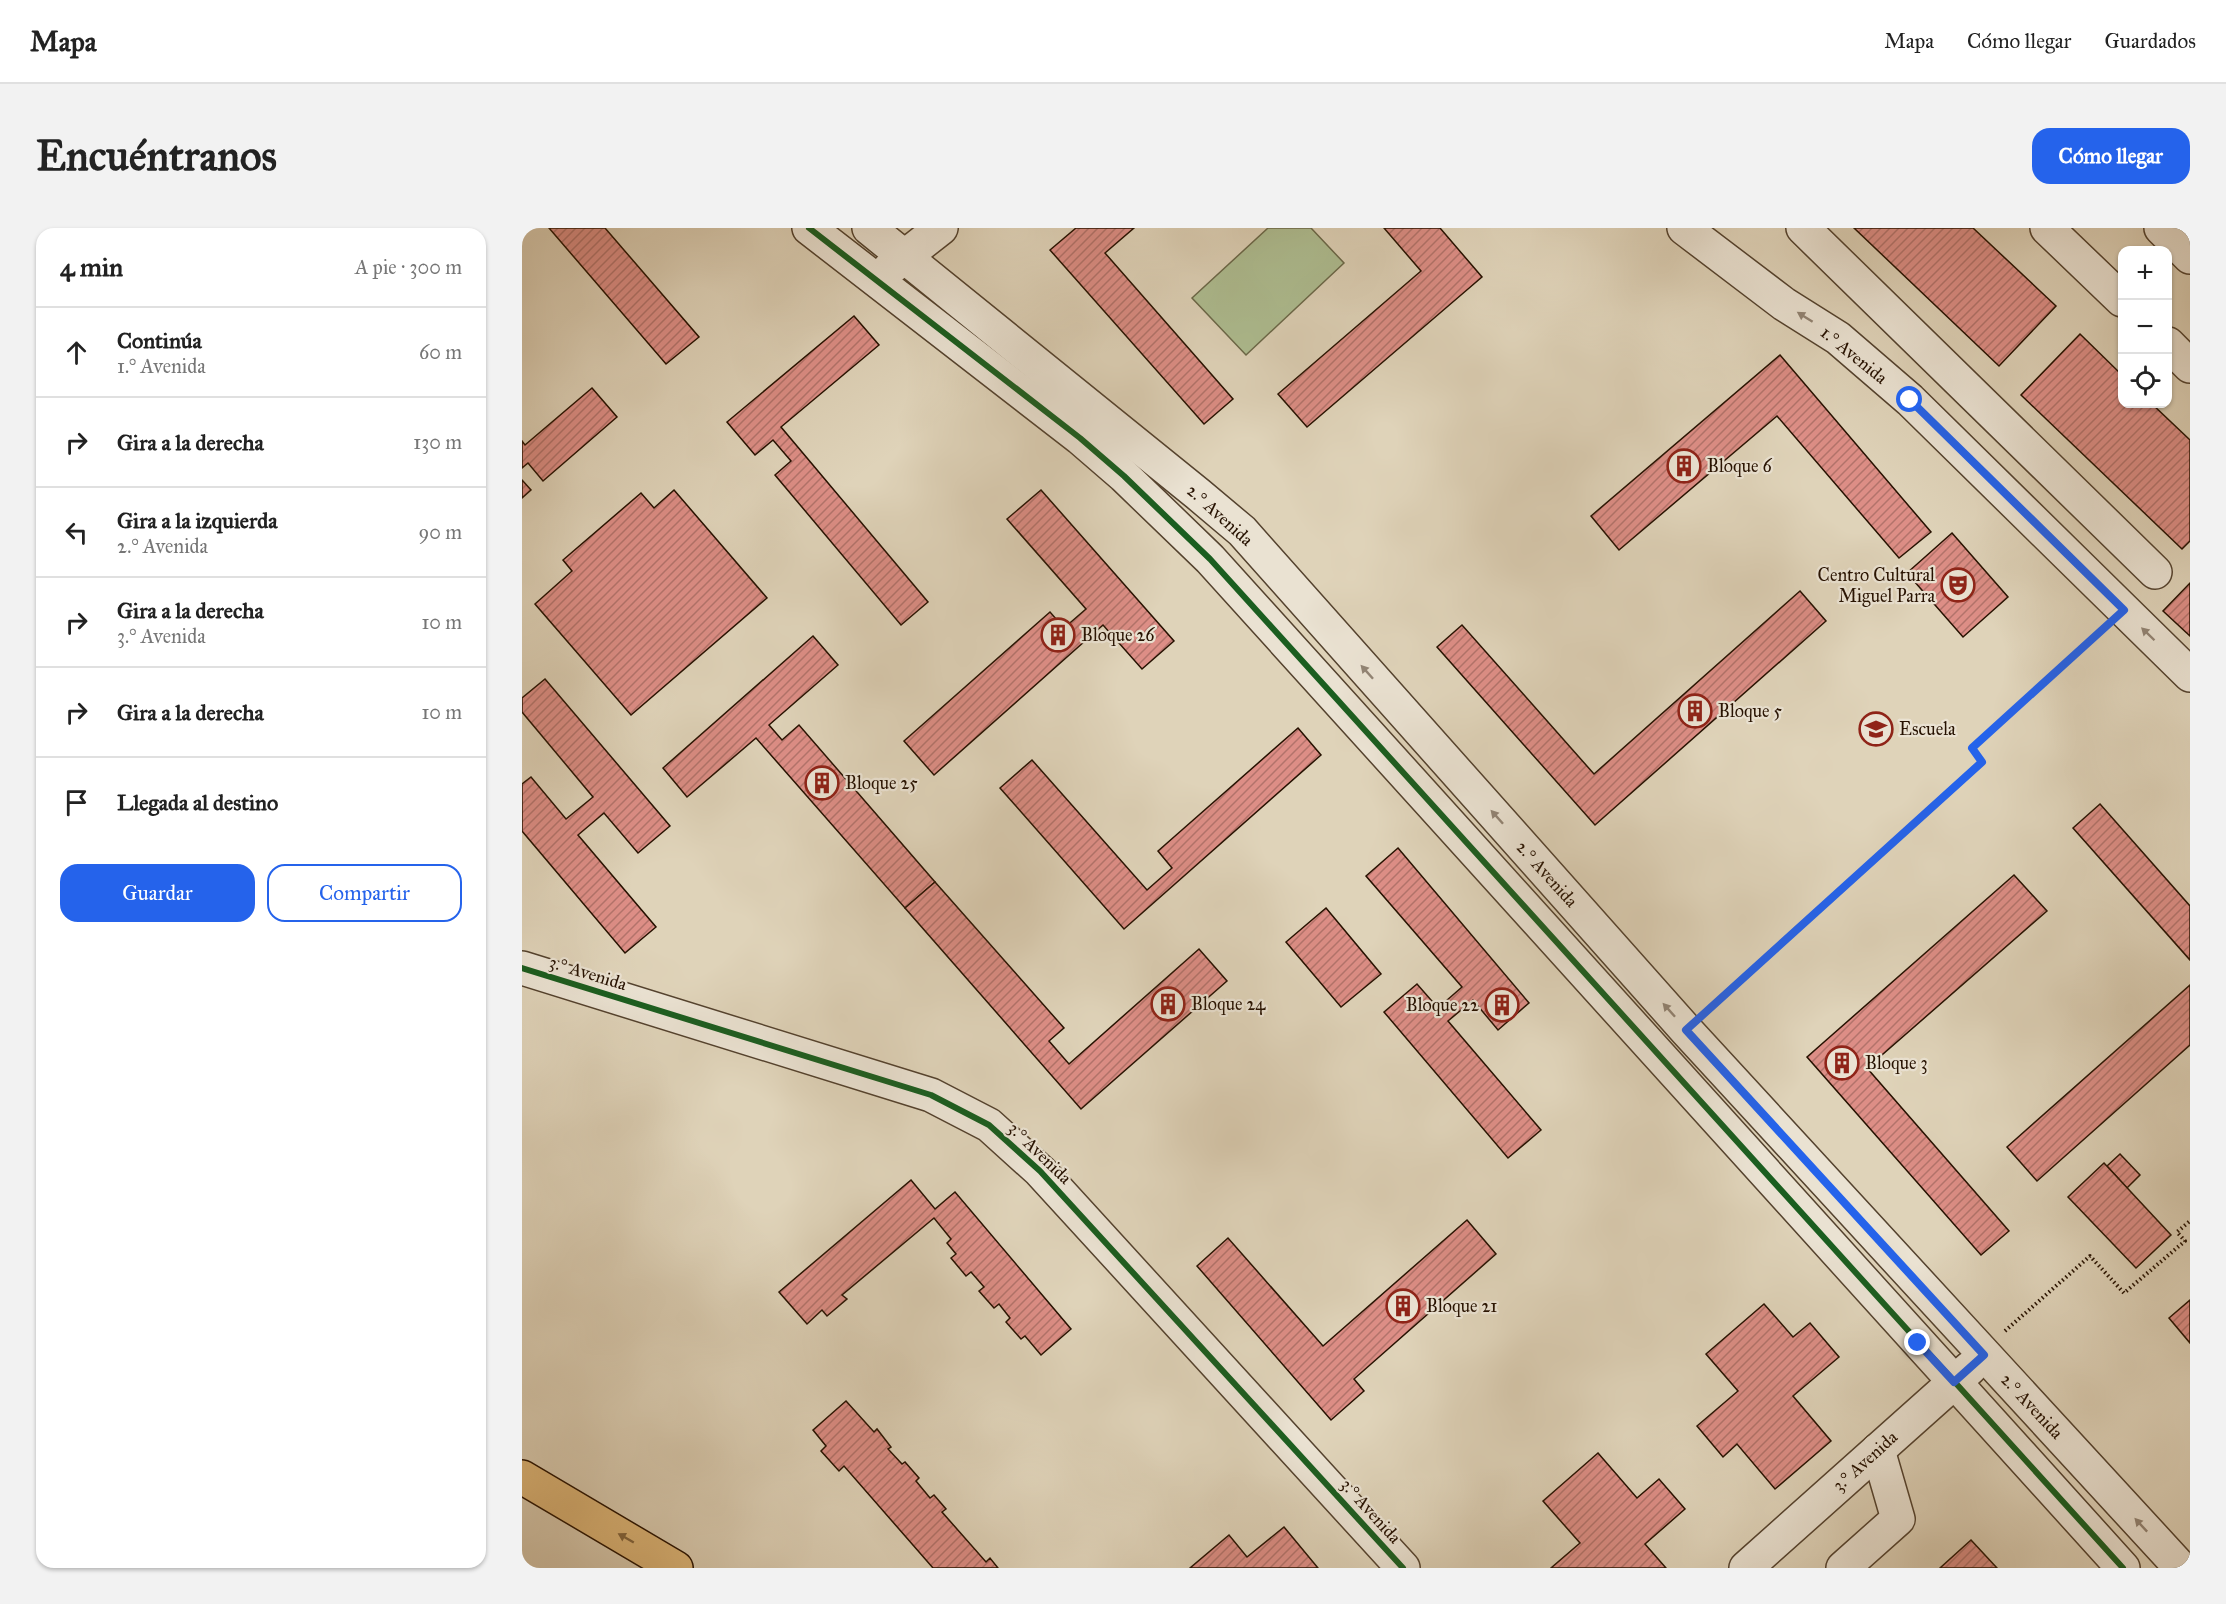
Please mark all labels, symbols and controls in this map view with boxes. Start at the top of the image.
text: Mapa [30,24,97,59]
text: Mapa [1884,28,1934,54]
text: Cómo llegar [1967,28,2071,54]
text: Guardados [2104,28,2196,54]
button: Cómo llegar [2032,128,2190,184]
text: Encuéntranos [36,130,277,182]
map controls [2118,246,2172,408]
button: + [2118,246,2172,300]
text: 4 min [60,251,123,283]
text: A pie · 300 m [355,255,462,279]
button: − [2118,300,2172,354]
one-way arrow [1797,312,1813,323]
street label: 1.° Avenida [1816,321,1892,389]
text: Continúa [117,327,202,354]
icon: ahead [60,336,93,369]
text: 60 m [419,340,462,364]
text: 1.° Avenida [117,354,206,378]
button: locate [2118,354,2172,408]
route start [1896,386,1922,412]
icon: right [60,426,93,459]
text: Gira a la derecha [117,429,264,456]
text: 130 m [413,430,462,454]
building icon: Bloque 6 [1666,448,1702,484]
place label: Bloque 6 [1707,455,1772,478]
street label: 2.° Avenida [1182,479,1258,551]
text: Gira a la izquierda [117,507,278,534]
icon: left [60,516,93,549]
text: 90 m [419,520,462,544]
text: 2.° Avenida [117,534,208,558]
place label: Centro Cultural Miguel Parra [1818,564,1935,608]
theatre icon: Centro Cultural Miguel Parra [1940,567,1976,603]
text: Gira a la derecha [117,597,264,624]
icon: right [60,606,93,639]
text: 10 m [421,610,462,634]
building icon: Bloque 26 [1040,617,1076,653]
text: 3.° Avenida [117,624,206,648]
place label: Bloque 26 [1081,624,1155,647]
one-way arrow [2141,627,2156,641]
one-way arrow [1361,665,1374,680]
building icon: Bloque 5 [1677,693,1713,729]
icon: right [60,696,93,729]
text: Gira a la derecha [117,699,264,726]
text: 10 m [421,700,462,724]
place label: Bloque 5 [1718,700,1782,723]
school or university icon: Escuela [1858,711,1894,747]
place label: Escuela [1899,718,1956,740]
building icon: Bloque 25 [804,765,840,801]
place label: Bloque 25 [845,772,918,795]
icon: arrive [60,786,93,819]
text: Llegada al destino [117,789,278,816]
one-way arrow [1490,810,1504,825]
street label: 2.° Avenida [1511,836,1583,912]
button: Guardar [60,864,255,922]
button: Compartir [267,864,462,922]
street label: 3.° Avenida [547,951,630,995]
building icon: Bloque 24 [1150,986,1186,1022]
building icon: Bloque 22 [1484,987,1520,1023]
place label: Bloque 24 [1191,993,1266,1016]
place label: Bloque 22 [1406,994,1479,1017]
one-way arrow [1663,1003,1676,1018]
building icon: Bloque 3 [1824,1045,1860,1081]
place label: Bloque 3 [1865,1052,1928,1075]
street label: 3.° Avenida [1004,1117,1077,1189]
building icon: Bloque 21 [1385,1288,1421,1324]
place label: Bloque 21 [1426,1295,1497,1318]
route end [1904,1329,1930,1355]
street label: 2.° Avenida [1996,1369,2068,1444]
street label: 3.° Avenida [1828,1426,1902,1496]
street label: 3.° Avenida [1336,1474,1406,1548]
one-way arrow [2135,1518,2148,1533]
one-way arrow [618,1533,634,1544]

